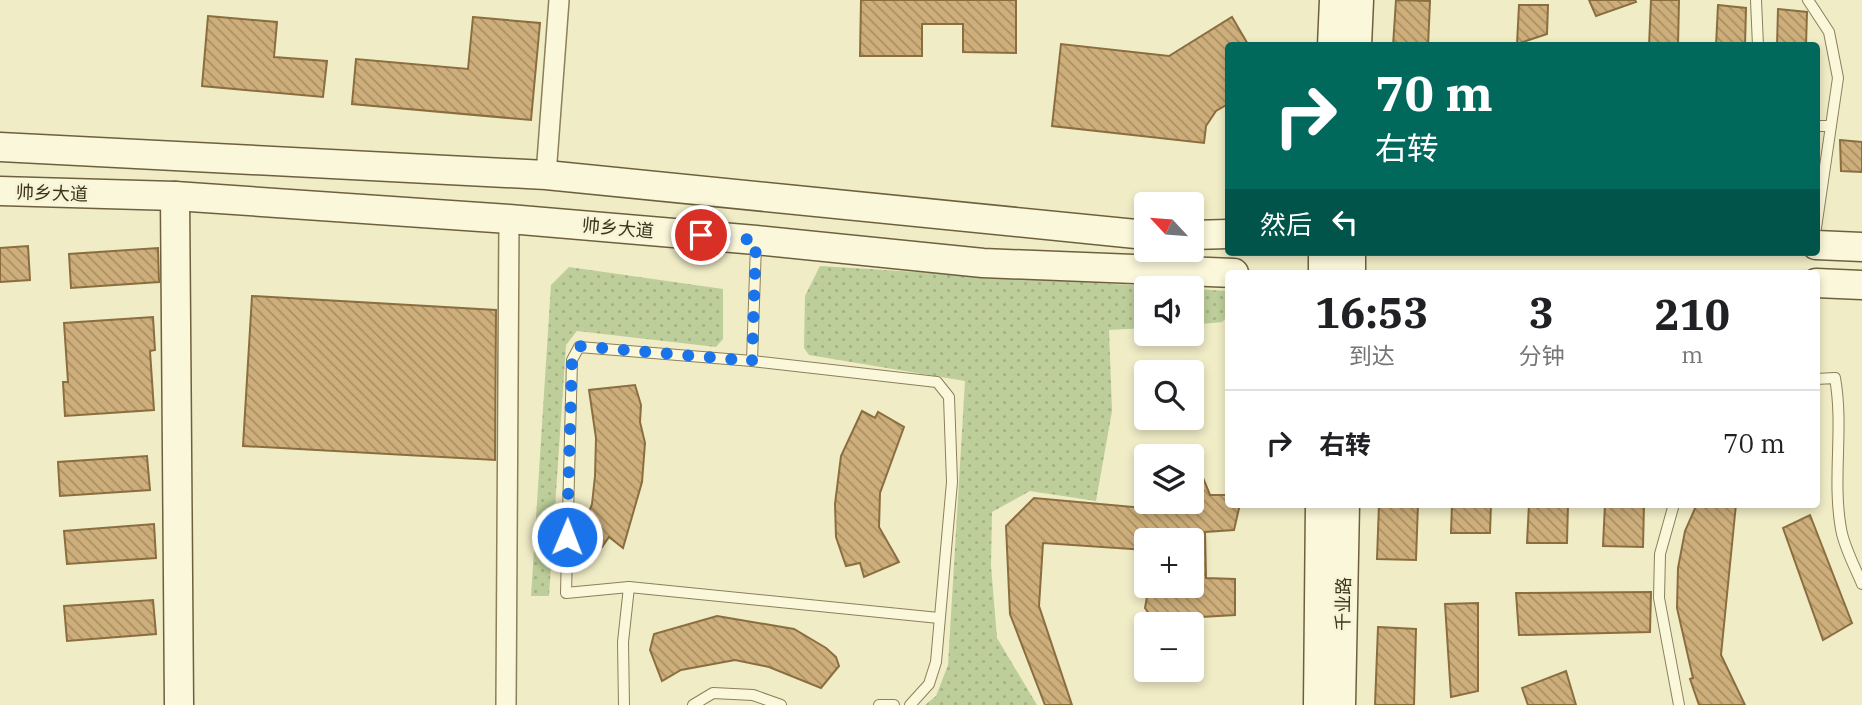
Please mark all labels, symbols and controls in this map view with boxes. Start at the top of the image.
text: 70 m [1375,61,1493,124]
icon: right [1260,70,1351,161]
text: 右转 [1375,127,1439,169]
street label: 帅乡大道 [16,180,88,206]
north arrow [1134,192,1204,262]
map controls [1134,192,1204,682]
icon: left [1326,203,1364,241]
pin [671,205,731,265]
text: 然后 [1260,207,1312,241]
street label: 帅乡大道 [581,213,655,243]
icon: arrive [682,216,720,254]
button: sound [1134,276,1204,346]
text: 16:53 [1315,285,1428,340]
text: 3 [1529,285,1554,340]
text: 210 [1654,287,1730,342]
text: m [1681,339,1703,369]
text: 到达 [1349,340,1395,370]
text: 分钟 [1518,340,1564,370]
button: search [1134,360,1204,430]
icon: right [1260,424,1298,462]
text: 70 m [1723,426,1785,460]
text: 右转 [1319,427,1371,461]
button: layers [1134,444,1204,514]
position arrow [530,500,604,574]
button: + [1134,528,1204,598]
street label: 千业路 [1331,577,1355,631]
button: − [1134,612,1204,682]

